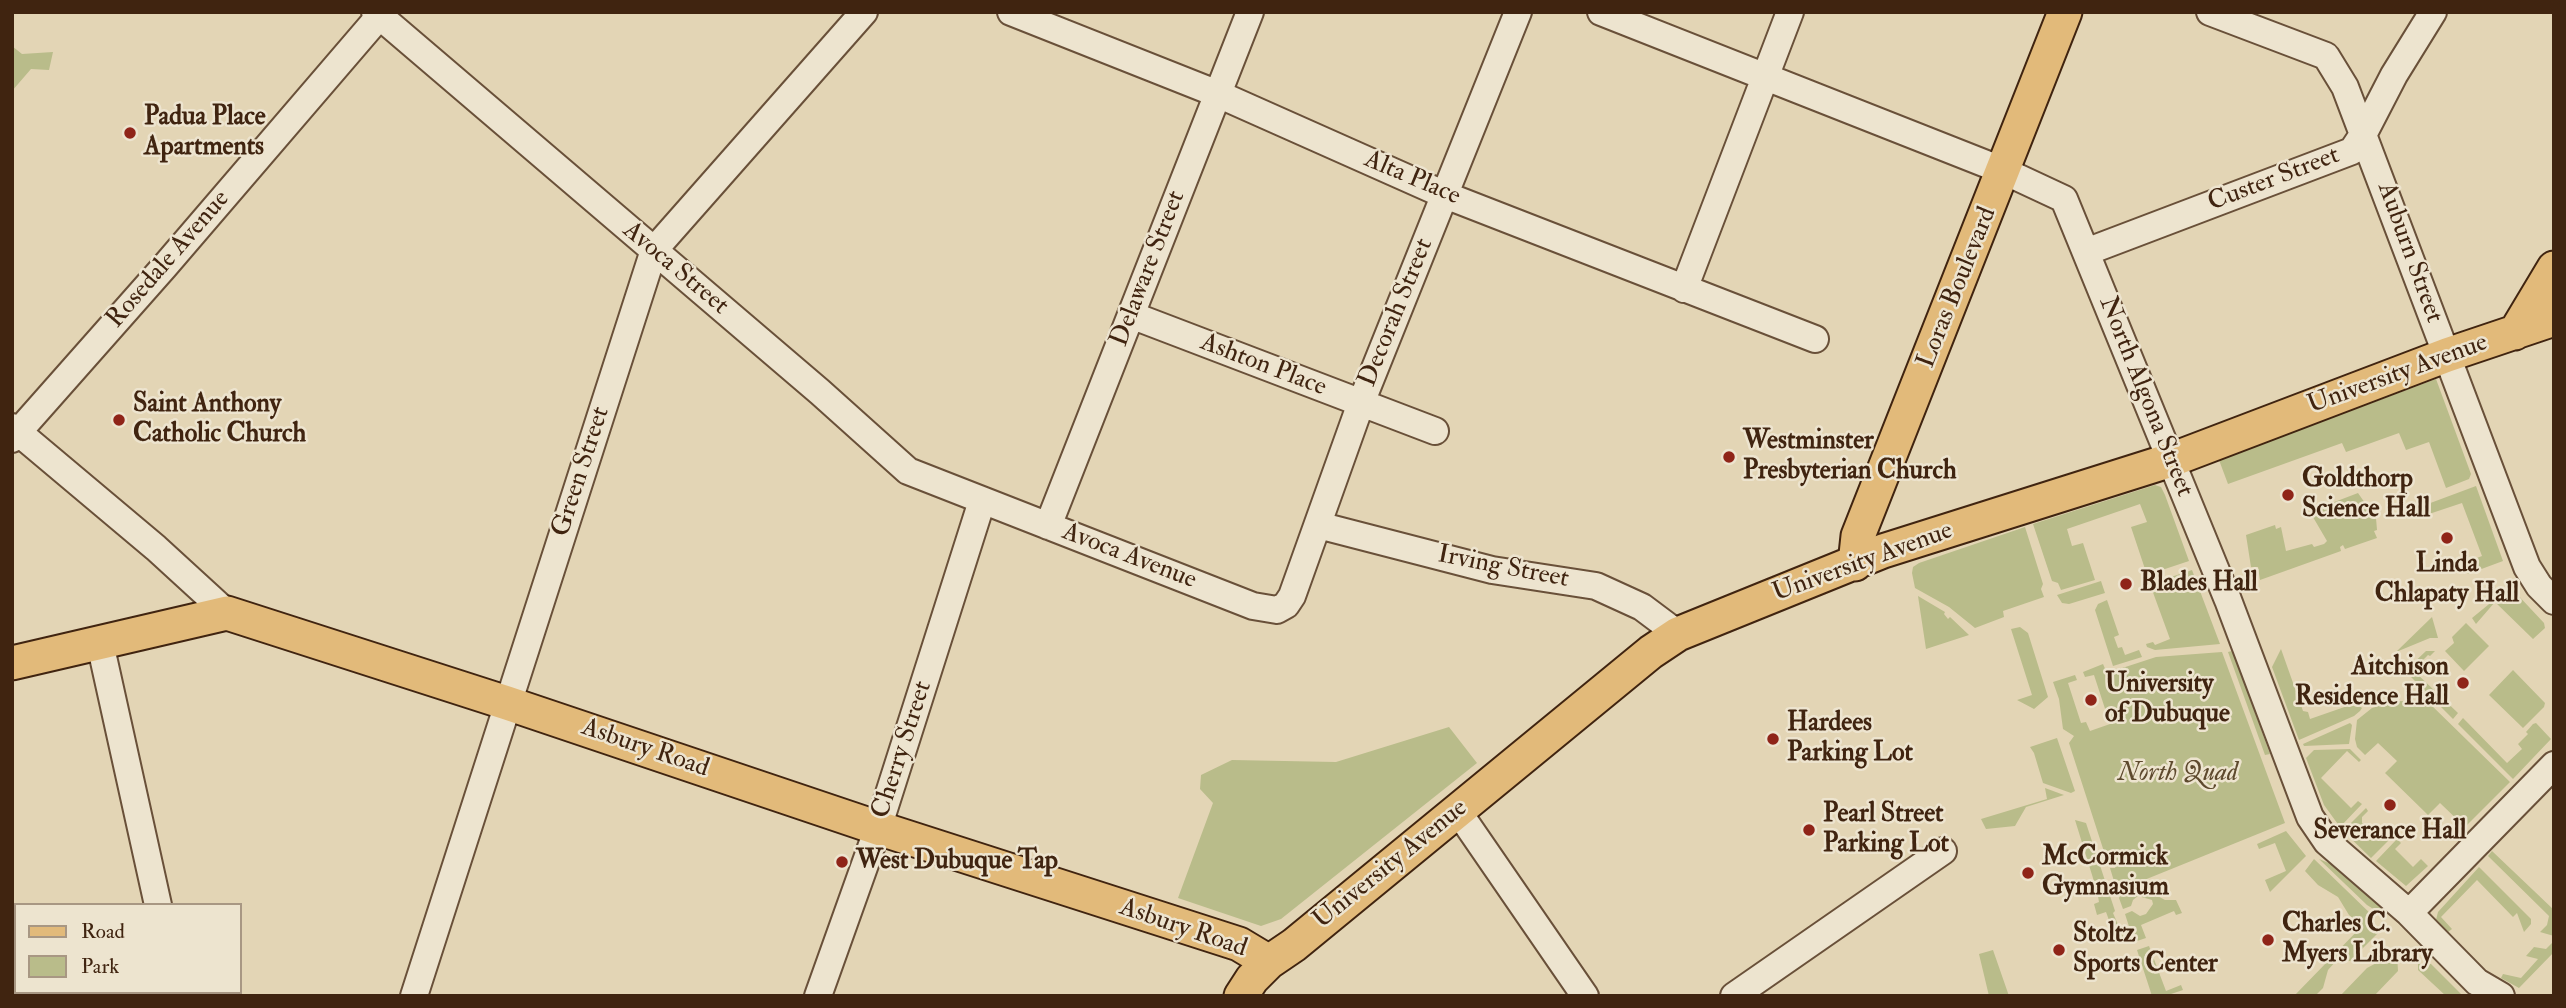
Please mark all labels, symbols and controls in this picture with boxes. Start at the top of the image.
place label: Padua Place Apartments [144,102,266,164]
marker: Padua Place Apartments [122,125,138,141]
street label: Custer Street [2204,141,2344,219]
street label: Alta Place [1359,145,1465,213]
street label: Auburn Street [2369,179,2449,327]
street label: Rosedale Avenue [101,185,237,335]
street label: Delaware Street [1105,187,1193,351]
street label: Loras Boulevard [1912,203,2004,373]
street label: Avoca Street [616,216,734,322]
street label: Decorah Street [1353,234,1441,392]
street label: North Algona Street [2091,292,2199,502]
street label: Ashton Place [1196,328,1330,404]
street label: University Avenue [2304,328,2492,422]
place label: Saint Anthony Catholic Church [133,389,306,450]
street label: Green Street [546,403,618,541]
marker: Saint Anthony Catholic Church [111,412,127,428]
place label: Westminster Presbyterian Church [1743,426,1957,488]
marker: Westminster Presbyterian Church [1721,449,1737,465]
place label: Goldthorp Science Hall [2302,464,2430,526]
marker: Goldthorp Science Hall [2280,487,2296,503]
street label: University Avenue [1769,516,1957,610]
street label: Avoca Avenue [1057,517,1201,597]
marker: Linda Chlapaty Hall [2439,530,2455,546]
street label: Irving Street [1435,540,1571,596]
place label: Linda Chlapaty Hall [2375,549,2519,610]
place label: Blades Hall [2140,568,2258,600]
marker: Blades Hall [2118,576,2134,592]
place label: Aitchison Residence Hall [2295,652,2449,714]
place label: University of Dubuque [2105,669,2230,730]
marker: Aitchison Residence Hall [2455,675,2471,691]
street label: Cherry Street [866,677,940,823]
marker: University of Dubuque [2083,692,2099,708]
place label: Hardees Parking Lot [1787,708,1913,770]
street label: Asbury Road [577,713,713,785]
marker: Hardees Parking Lot [1765,731,1781,747]
park label: North Quad [2118,758,2238,790]
street label: University Avenue [1308,793,1474,937]
marker: Severance Hall [2382,797,2398,813]
place label: Pearl Street Parking Lot [1823,799,1949,860]
place label: Severance Hall [2313,816,2467,848]
marker: Pearl Street Parking Lot [1801,822,1817,838]
place label: McCormick Gymnasium [2042,842,2169,903]
place label: West Dubuque Tap [856,846,1058,878]
marker: West Dubuque Tap [834,854,850,870]
marker: McCormick Gymnasium [2020,865,2036,881]
street label: Asbury Road [1115,893,1251,965]
legend [14,903,242,994]
place label: Charles C. Myers Library [2282,909,2433,970]
text: Road [81,918,125,945]
place label: Stoltz Sports Center [2073,919,2218,981]
marker: Charles C. Myers Library [2260,932,2276,948]
marker: Stoltz Sports Center [2051,942,2067,958]
text: Park [81,953,119,980]

